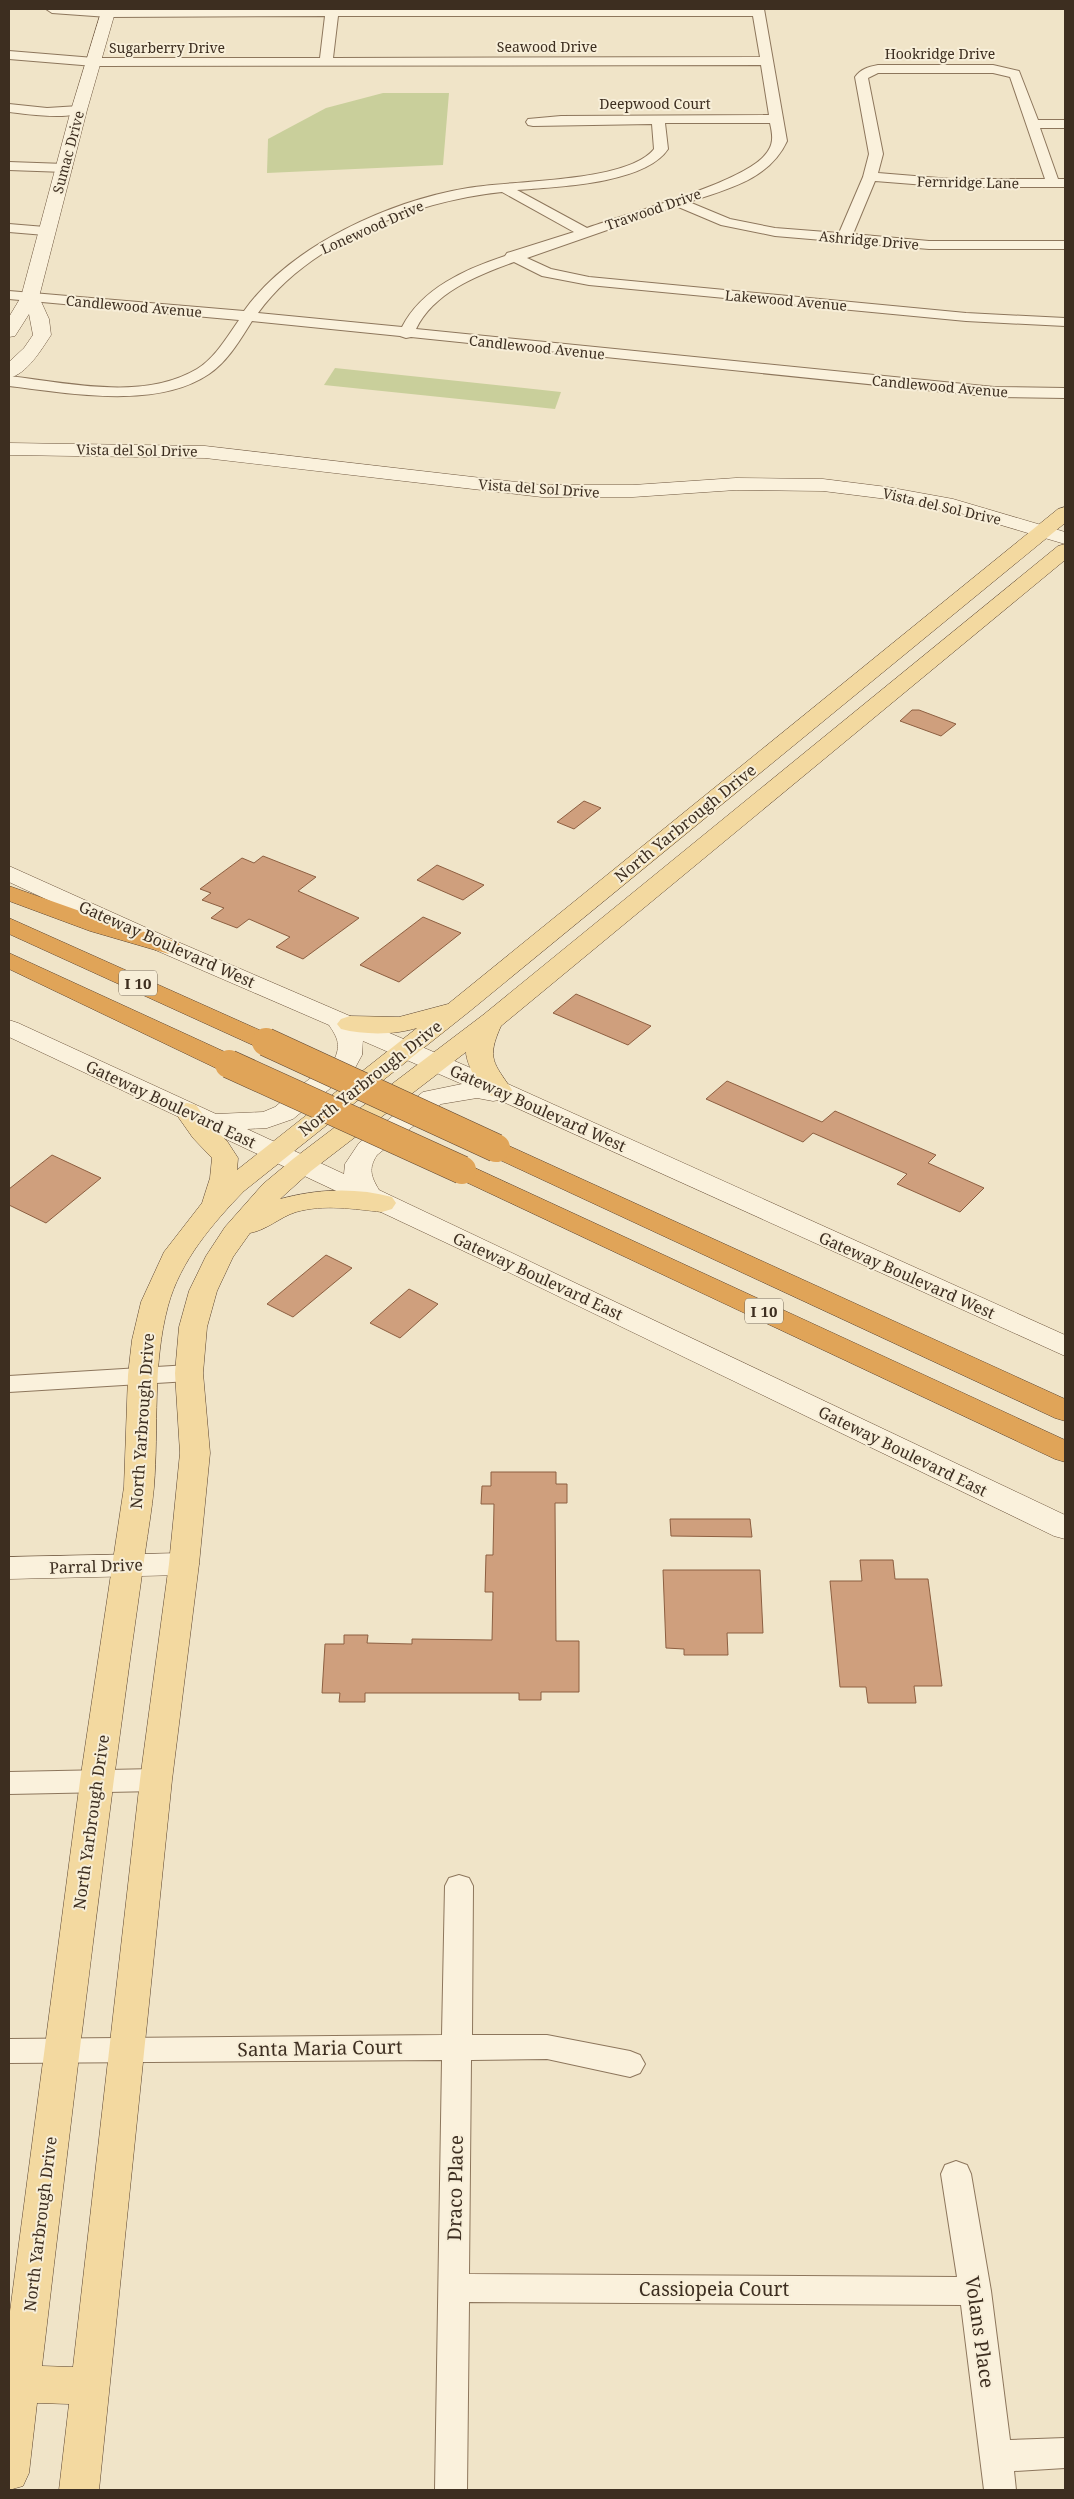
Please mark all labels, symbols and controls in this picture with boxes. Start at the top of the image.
street label: Seawood Drive [497,37,597,56]
street label: Sugarberry Drive [109,38,225,57]
street label: Hookridge Drive [885,44,995,63]
street label: Deepwood Court [599,94,711,113]
street label: Sumac Drive [48,108,88,196]
street label: Fernridge Lane [917,172,1019,192]
street label: Trawood Drive [603,184,703,234]
street label: Lonewood Drive [318,196,426,258]
street label: Ashridge Drive [818,226,920,254]
street label: Lakewood Avenue [724,285,848,315]
street label: Candlewood Avenue [65,291,203,321]
street label: Candlewood Avenue [468,330,606,364]
street label: Candlewood Avenue [871,371,1009,401]
street label: Vista del Sol Drive [76,439,198,461]
street label: Vista del Sol Drive [478,474,600,502]
street label: Vista del Sol Drive [881,483,1003,529]
street label: North Yarbrough Drive [610,759,760,887]
street label: Gateway Boulevard West [75,895,259,993]
road number: I 10 [119,970,157,996]
street label: North Yarbrough Drive [294,1015,446,1141]
street label: Gateway Boulevard East [82,1055,260,1153]
street label: Gateway Boulevard West [446,1059,630,1157]
street label: Gateway Boulevard West [815,1226,999,1324]
street label: Gateway Boulevard East [449,1227,627,1325]
road number: I 10 [745,1298,783,1324]
street label: North Yarbrough Drive [125,1332,159,1510]
street label: Gateway Boulevard East [815,1400,991,1502]
street label: Parral Drive [49,1553,143,1579]
street label: North Yarbrough Drive [68,1733,114,1911]
street label: Santa Maria Court [237,2034,403,2062]
street label: North Yarbrough Drive [18,2135,62,2313]
street label: Draco Place [441,2135,469,2241]
street label: Volans Place [959,2274,1001,2390]
street label: Cassiopeia Court [639,2276,790,2302]

